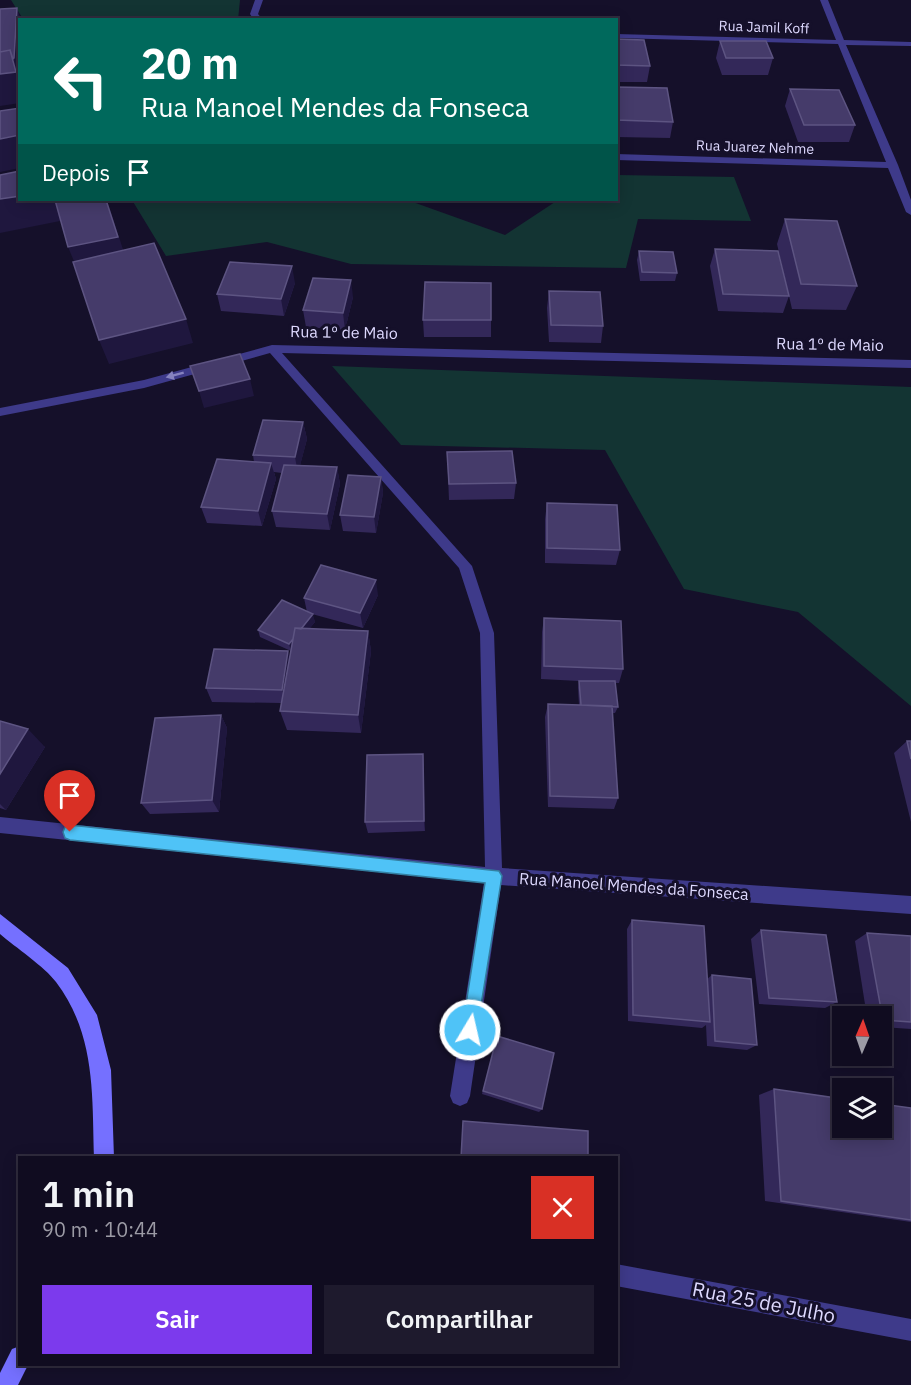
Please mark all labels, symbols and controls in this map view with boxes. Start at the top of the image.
street label: Rua Jamil Koff [718,16,810,38]
text: 20 m [141,36,239,91]
icon: left [42,42,120,120]
text: Rua Manoel Mendes da Fonseca [141,89,529,124]
street label: Rua Juarez Nehme [696,136,815,158]
icon: arrive [122,156,155,189]
text: Depois [42,158,110,187]
street label: Rua 1º de Maio [290,321,398,343]
street label: Rua 1º de Maio [776,333,884,355]
one-way arrow [166,371,184,380]
pin [44,770,95,832]
icon: arrive [53,779,86,812]
street label: Rua Manoel Mendes da Fonseca [519,868,750,904]
position arrow [438,998,502,1062]
north arrow [832,1006,892,1066]
map controls [832,1006,892,1138]
button: layers [832,1078,892,1138]
text: 1 min [42,1170,135,1217]
button: close [531,1176,594,1239]
text: 90 m · 10:44 [42,1216,158,1243]
street label: Rua 25 de Julho [690,1275,838,1329]
button: Sair [42,1285,312,1354]
button: Compartilhar [324,1285,594,1354]

